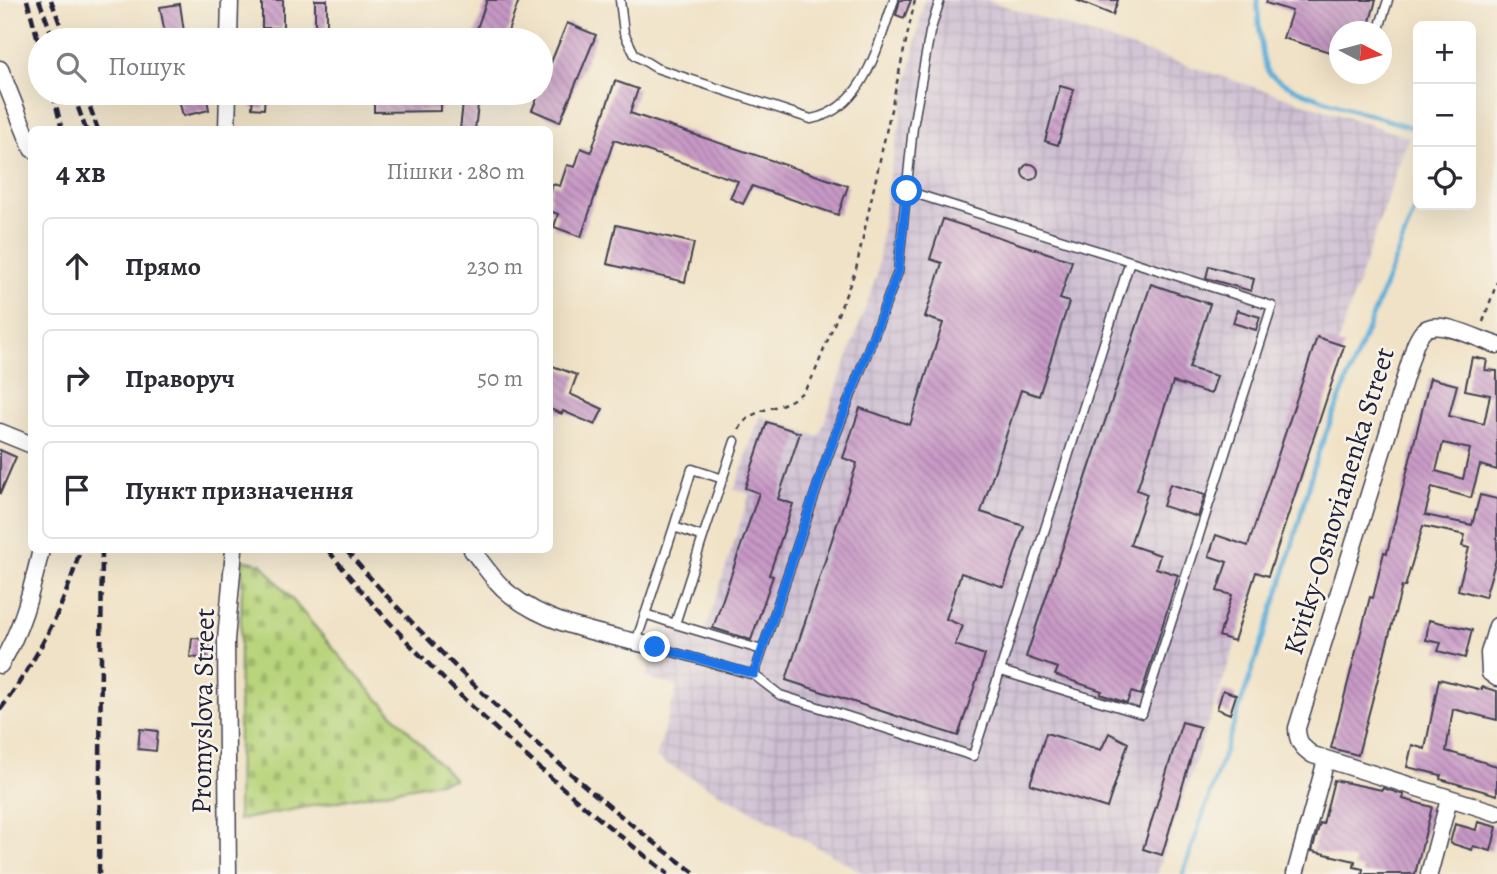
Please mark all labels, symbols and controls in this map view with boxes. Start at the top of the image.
north arrow [1329,21,1392,84]
map controls [1413,21,1476,210]
button: + [1413,21,1476,84]
search box [28,28,553,105]
icon: search [52,48,90,86]
text: Пошук [108,49,186,84]
button: − [1413,84,1476,147]
button: locate [1413,147,1476,210]
text: 4 хв [56,152,106,192]
text: Пішки · 280 m [386,156,525,187]
route start [891,175,922,206]
icon: ahead [58,247,96,285]
text: Прямо [125,249,201,284]
text: 230 m [467,251,523,282]
street label: Kvitky-Osnovianenka Street [1274,343,1404,659]
icon: right [58,359,96,397]
text: Праворуч [125,361,235,396]
text: 50 m [477,363,523,394]
icon: arrive [58,471,96,509]
text: Пункт призначення [125,473,354,508]
street label: Promyslova Street [182,608,224,814]
route end [639,631,670,662]

